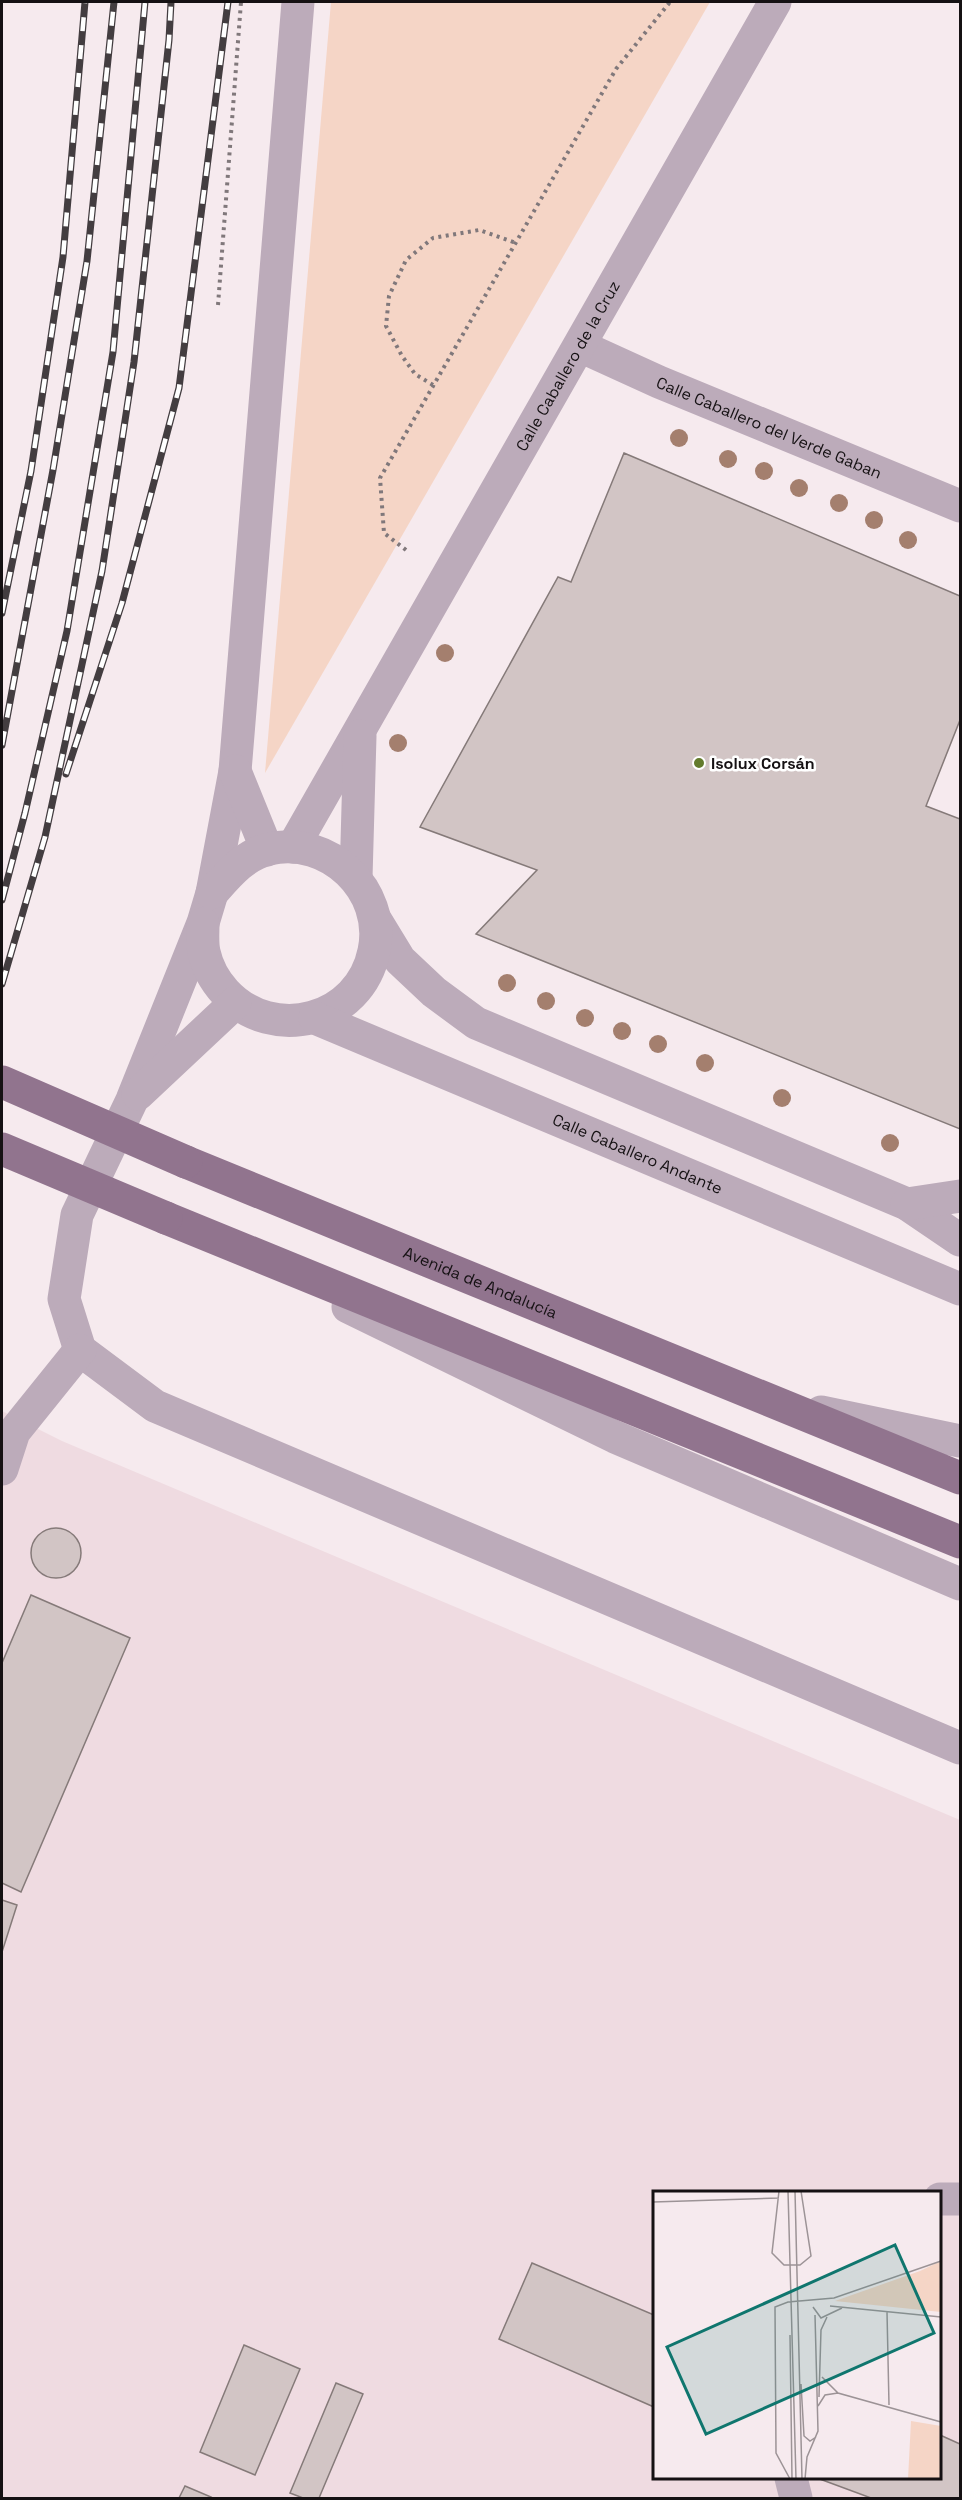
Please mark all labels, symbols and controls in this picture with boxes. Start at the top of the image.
street label: Calle Caballero de la Cruz [511,277,624,455]
street label: Calle Caballero del Verde Gaban [653,372,885,483]
place label: Isolux Corsán [711,753,815,774]
marker: Isolux Corsán [692,756,706,770]
street label: Calle Caballero Andante [550,1109,726,1199]
street label: Avenida de Andalucía [400,1241,561,1323]
inset map [653,2191,941,2479]

